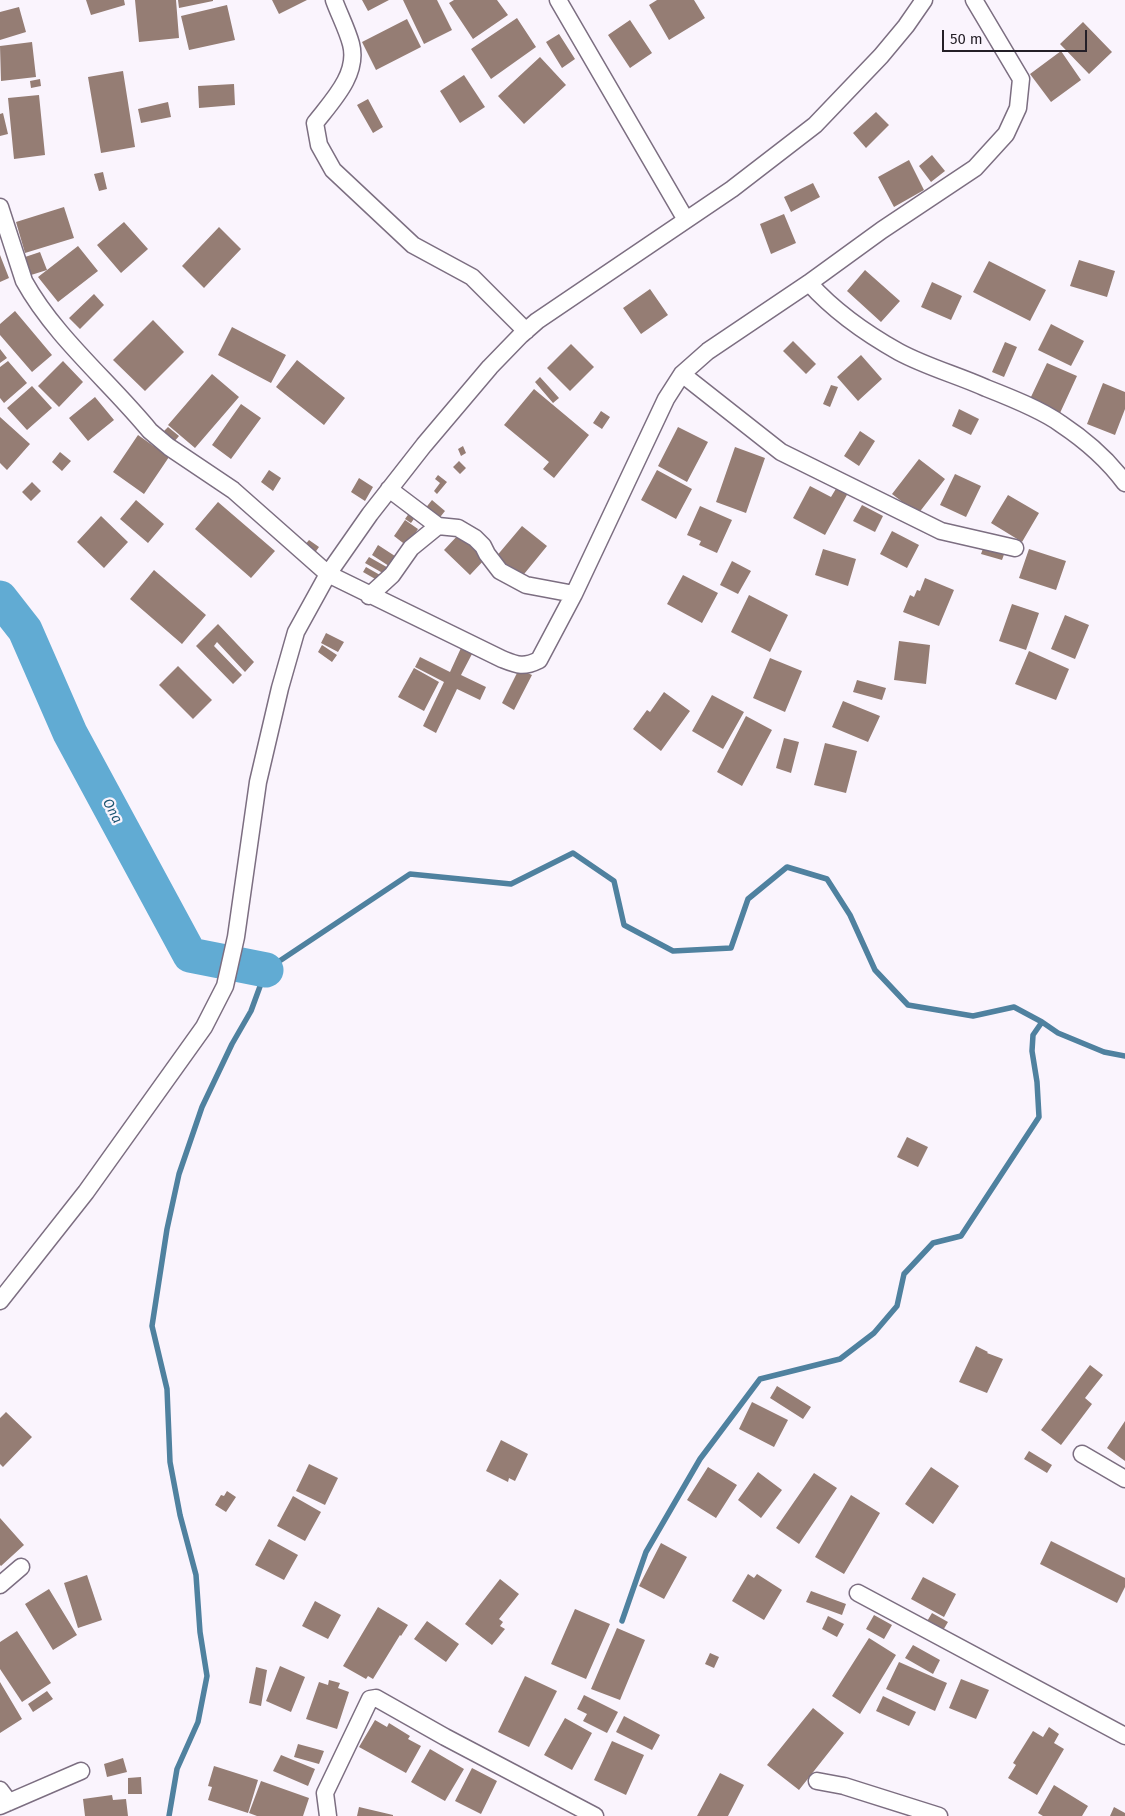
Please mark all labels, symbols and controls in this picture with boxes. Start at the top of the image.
scale bar [945,20,1090,52]
text: 50 m [950,30,983,48]
water label: Ona [99,796,125,826]

